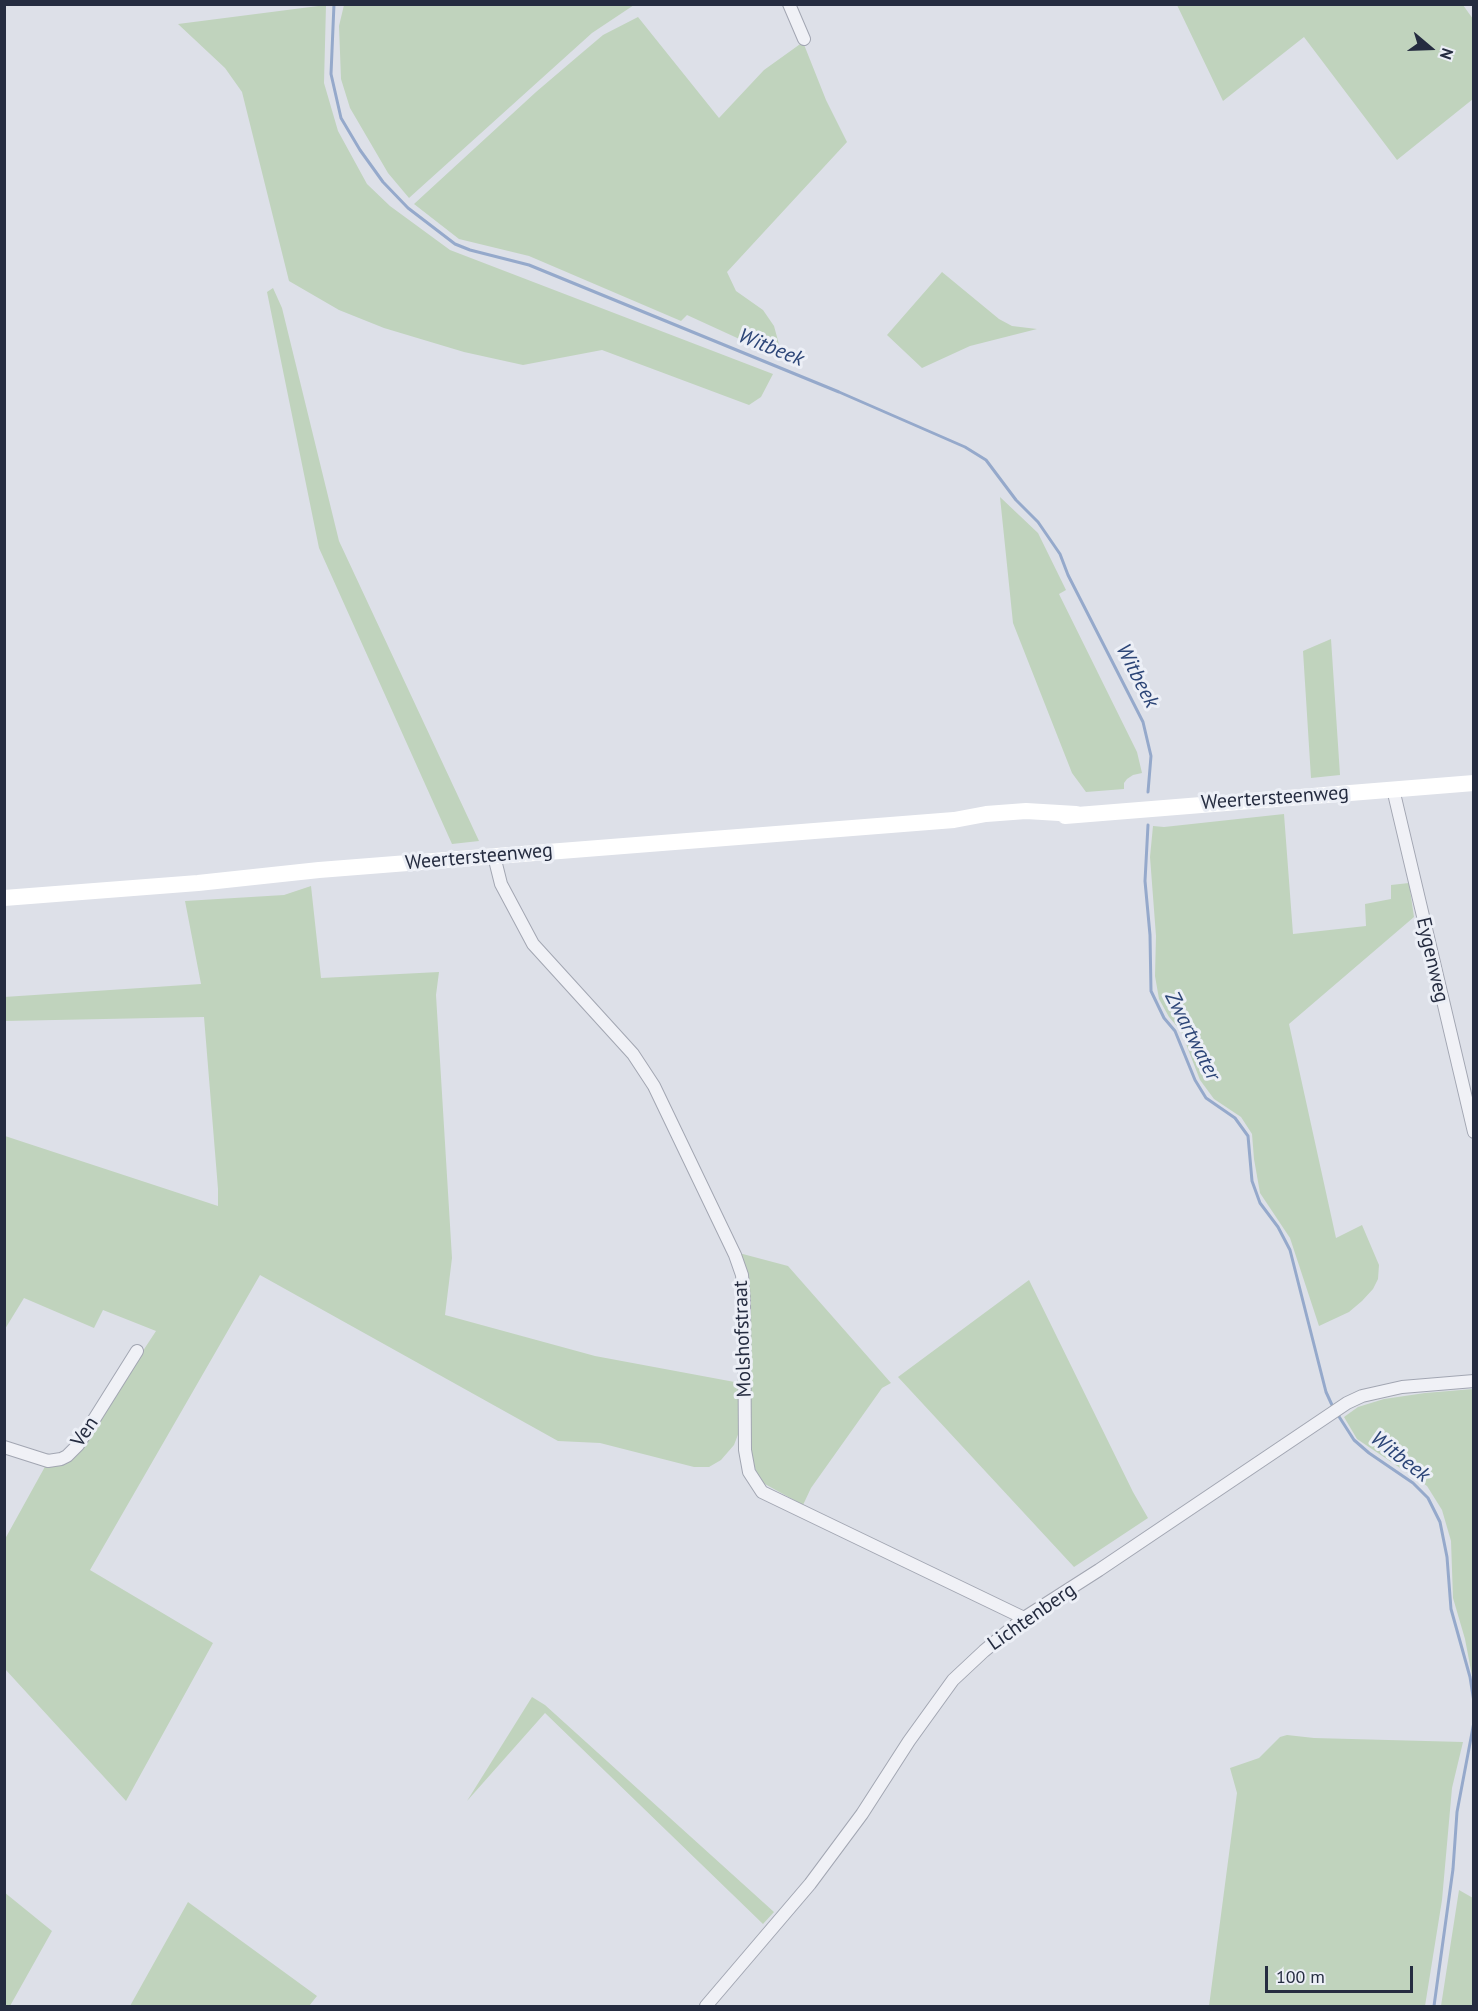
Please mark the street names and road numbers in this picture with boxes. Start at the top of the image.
street label: Weertersteenweg [1200,781,1350,815]
street label: Weertersteenweg [404,839,554,875]
street label: Eygenweg [1411,915,1453,1005]
street label: Molshofstraat [729,1280,757,1398]
street label: Ven [66,1412,104,1452]
street label: Lichtenberg [983,1578,1081,1656]

